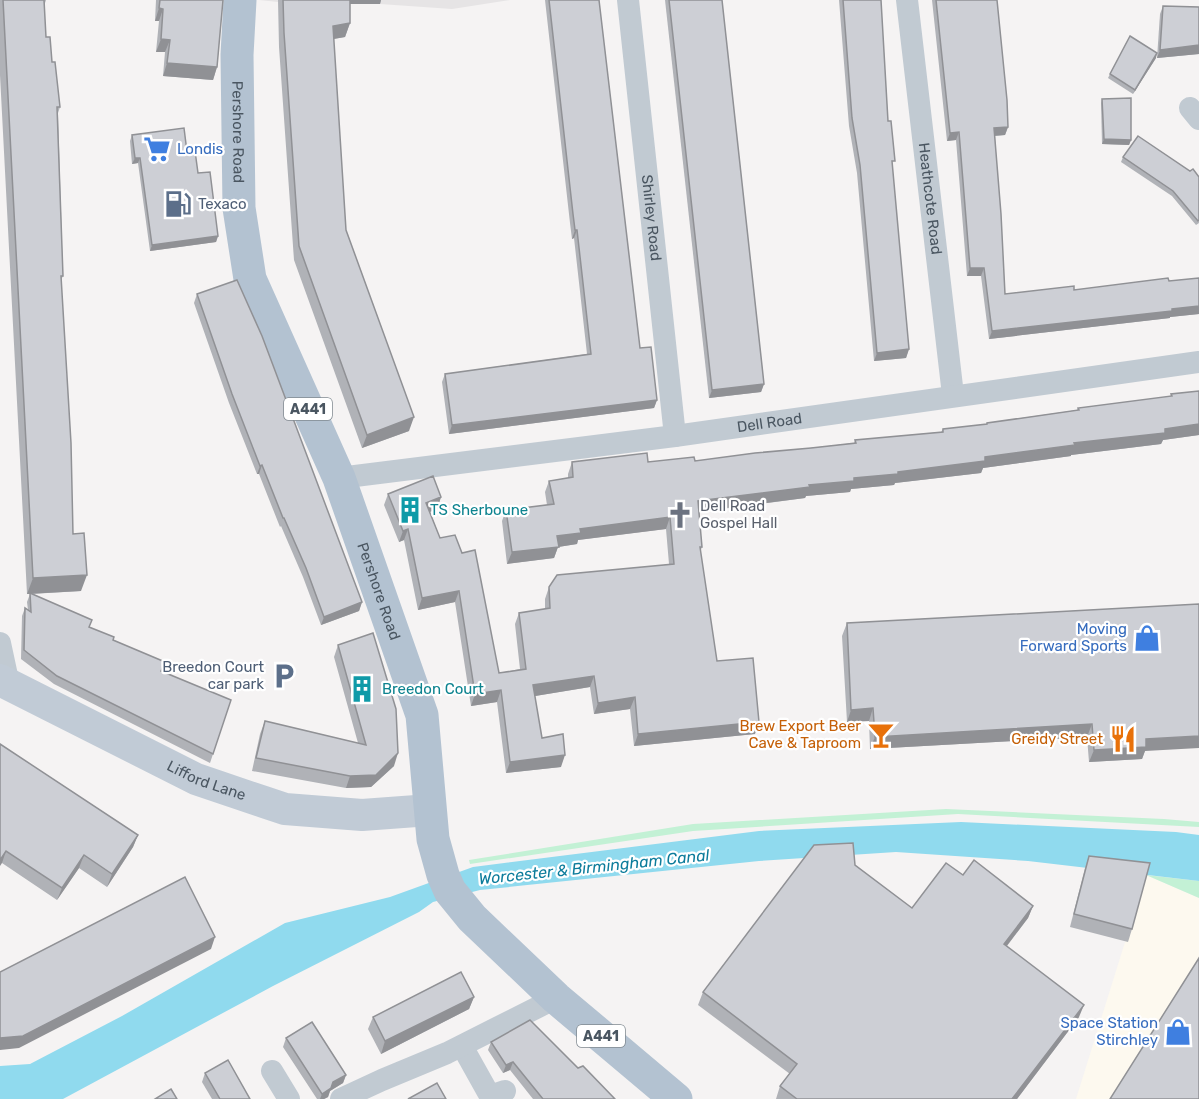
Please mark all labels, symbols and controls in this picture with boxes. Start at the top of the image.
street label: Pershore Road [228,81,248,183]
supermarket icon: Londis [142,134,172,164]
place label: Londis [177,140,224,158]
street label: Heathcote Road [915,142,946,256]
street label: Shirley Road [638,174,665,262]
fuel station icon: Texaco [163,189,193,219]
place label: Texaco [198,195,247,213]
road number: A441 [284,398,332,420]
street label: Dell Road [736,409,803,436]
building icon: TS Sherboune [395,495,425,525]
place label: Dell Road Gospel Hall [700,497,777,532]
church icon: Dell Road Gospel Hall [665,500,695,530]
place label: TS Sherboune [430,501,528,519]
street label: Pershore Road [353,540,404,643]
place label: Moving Forward Sports [1020,620,1127,655]
shop icon: Moving Forward Sports [1132,623,1162,653]
place label: Breedon Court car park [162,658,264,693]
parking icon: Breedon Court car park [269,661,299,691]
building icon: Breedon Court [347,674,377,704]
place label: Breedon Court [382,680,484,698]
place label: Brew Export Beer Cave & Taproom [739,717,861,752]
bar icon: Brew Export Beer Cave & Taproom [866,720,896,750]
restaurant icon: Greidy Street [1108,724,1138,754]
place label: Greidy Street [1011,730,1103,748]
street label: Lifford Lane [164,757,248,804]
water label: Worcester & Birmingham Canal [478,845,711,889]
place label: Space Station Stirchley [1060,1014,1158,1049]
shop icon: Space Station Stirchley [1163,1017,1193,1047]
road number: A441 [577,1025,625,1047]

